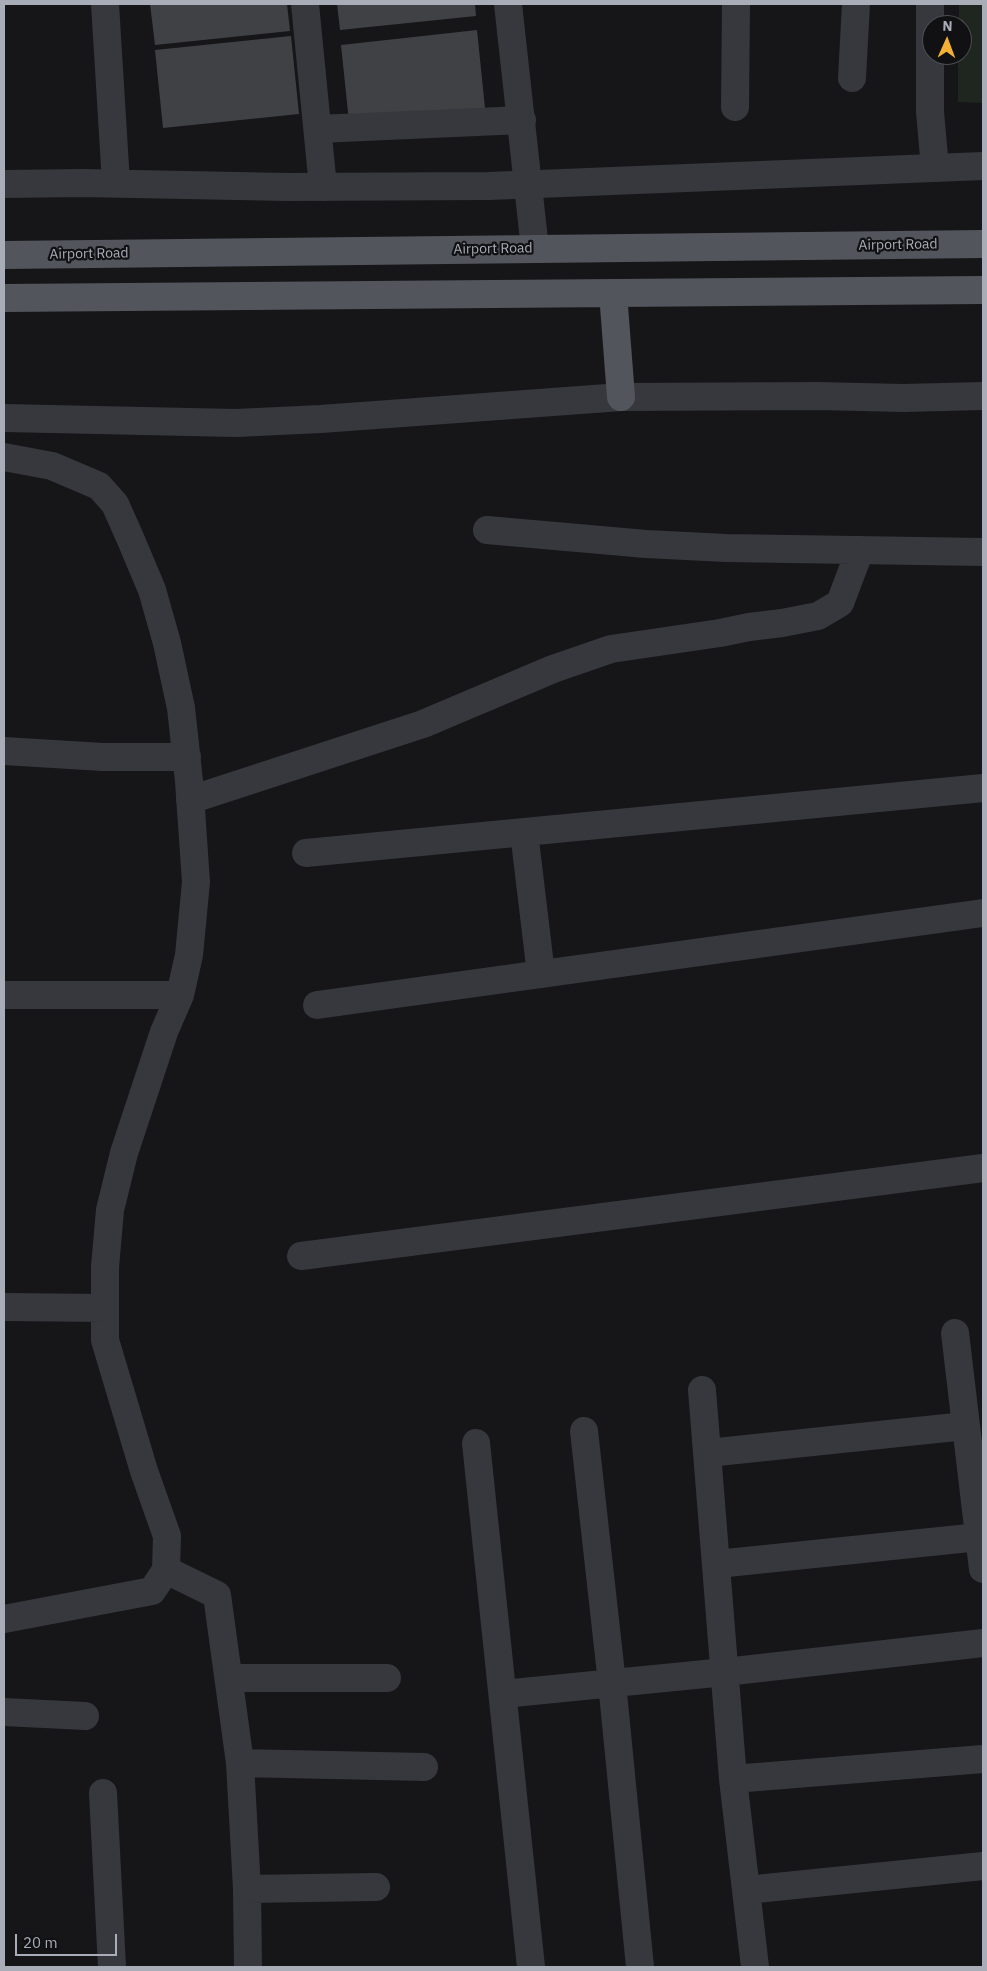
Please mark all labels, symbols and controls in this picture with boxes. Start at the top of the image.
north arrow [922,15,972,65]
text: N [942,17,953,35]
street label: Airport Road [858,236,938,254]
street label: Airport Road [453,240,533,258]
street label: Airport Road [49,245,129,263]
scale bar [18,1924,120,1956]
text: 20 m [23,1933,58,1952]

